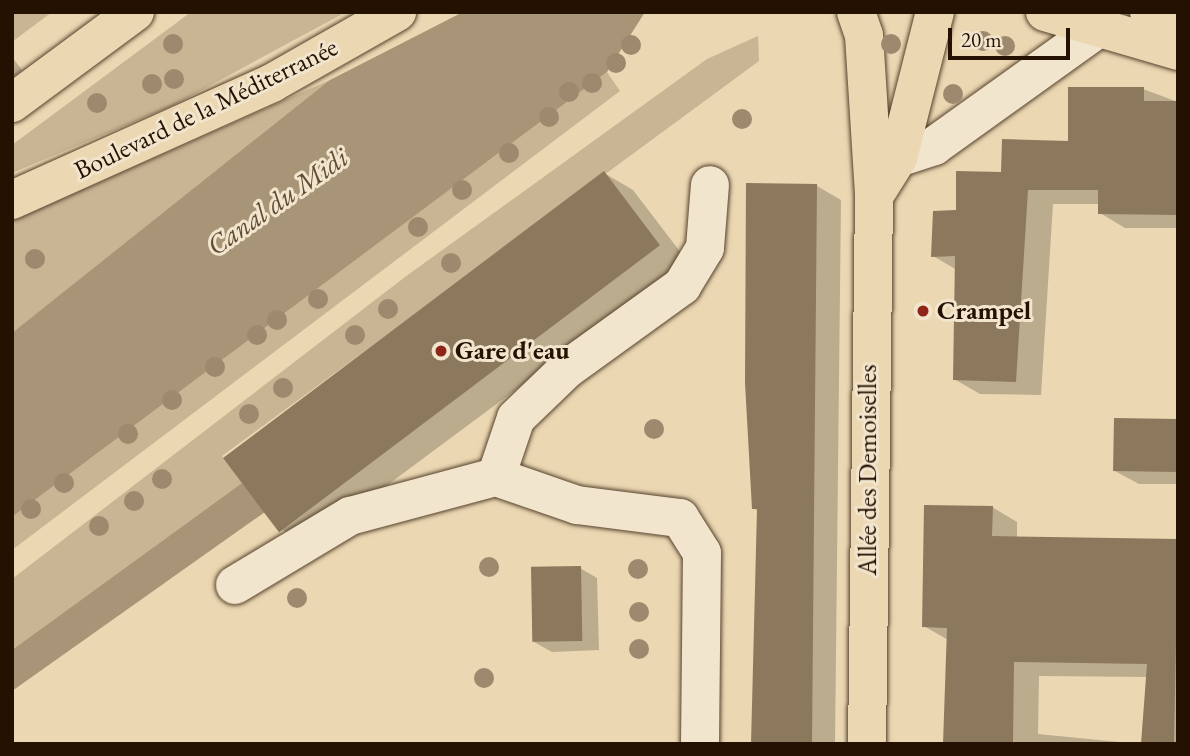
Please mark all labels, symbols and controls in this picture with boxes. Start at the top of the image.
scale bar [952,14,1074,58]
text: 20 m [961,26,1002,53]
street label: Boulevard de la Méditerranée [69,32,343,186]
water label: Canal du Midi [200,140,354,262]
place label: Crampel [937,295,1031,327]
marker: Crampel [915,303,931,319]
place label: Gare d'eau [455,335,570,367]
marker: Gare d'eau [433,343,449,359]
street label: Allée des Demoiselles [852,364,884,576]

